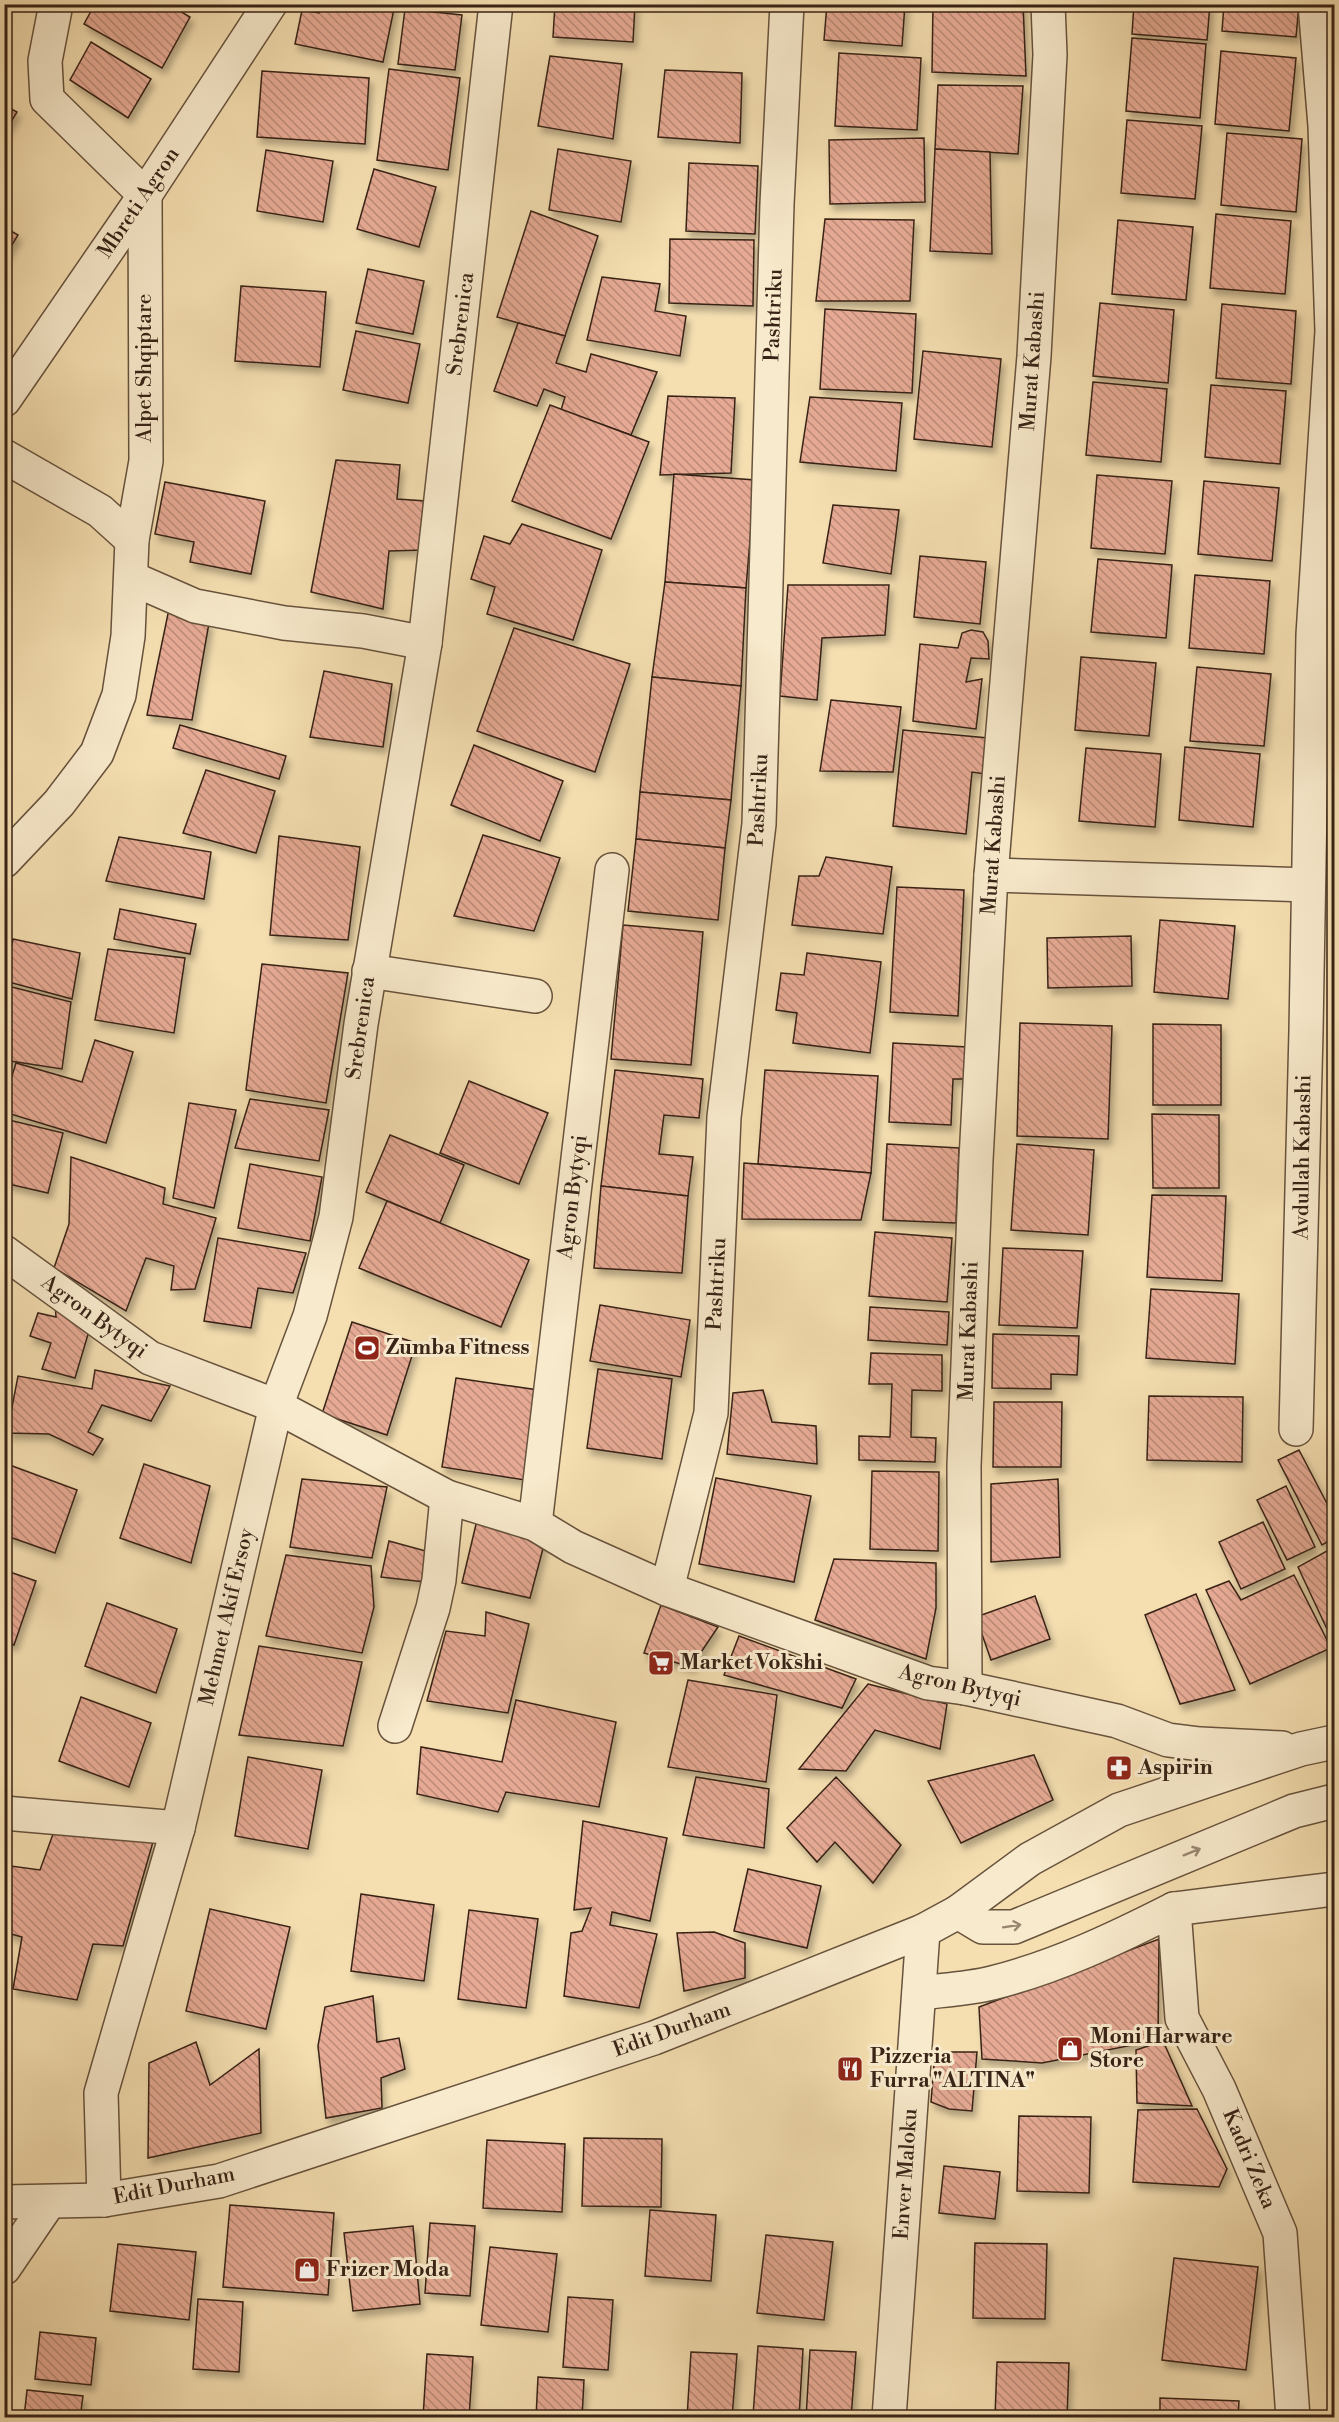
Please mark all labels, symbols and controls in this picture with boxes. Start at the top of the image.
street label: Mbreti Agron [92,142,186,263]
street label: Pashtriku [759,268,789,362]
street label: Srebrenica [442,271,480,377]
street label: Murat Kabashi [1015,290,1051,432]
street label: Alpet Shqiptare [132,294,158,443]
street label: Pashtriku [744,753,774,847]
street label: Murat Kabashi [976,774,1012,916]
street label: Srebrenica [341,974,381,1081]
street label: Avdullah Kabashi [1289,1074,1317,1241]
street label: Agron Bytyqi [552,1133,594,1262]
street label: Pashtriku [702,1237,732,1331]
street label: Murat Kabashi [954,1261,984,1401]
street label: Agron Bytyqi [35,1269,152,1364]
sports icon: Zumba Fitness [352,1333,382,1363]
place label: Zumba Fitness [386,1335,529,1361]
street label: Mehmet Akif Ersoy [194,1525,260,1708]
supermarket icon: Market Vokshi [646,1648,676,1678]
place label: Market Vokshi [680,1650,823,1676]
street label: Agron Bytyqi [895,1659,1024,1713]
pharmacy icon: Aspirin [1104,1753,1134,1783]
place label: Aspirin [1137,1755,1213,1781]
one-way arrow [1182,1846,1201,1857]
one-way arrow [1001,1920,1021,1931]
street label: Edit Durham [610,1997,734,2063]
place label: Moni Harware Store [1090,2024,1233,2074]
shop icon: Moni Harware Store [1055,2034,1085,2064]
place label: Pizzeria Furra "ALTINA" [870,2044,1035,2094]
restaurant icon: Pizzeria Furra "ALTINA" [835,2054,865,2084]
street label: Kadri Zeka [1216,2105,1282,2213]
street label: Enver Maloku [888,2107,924,2241]
street label: Edit Durham [111,2161,237,2211]
shop icon: Frizer Moda [292,2255,322,2285]
place label: Frizer Moda [326,2257,450,2283]

